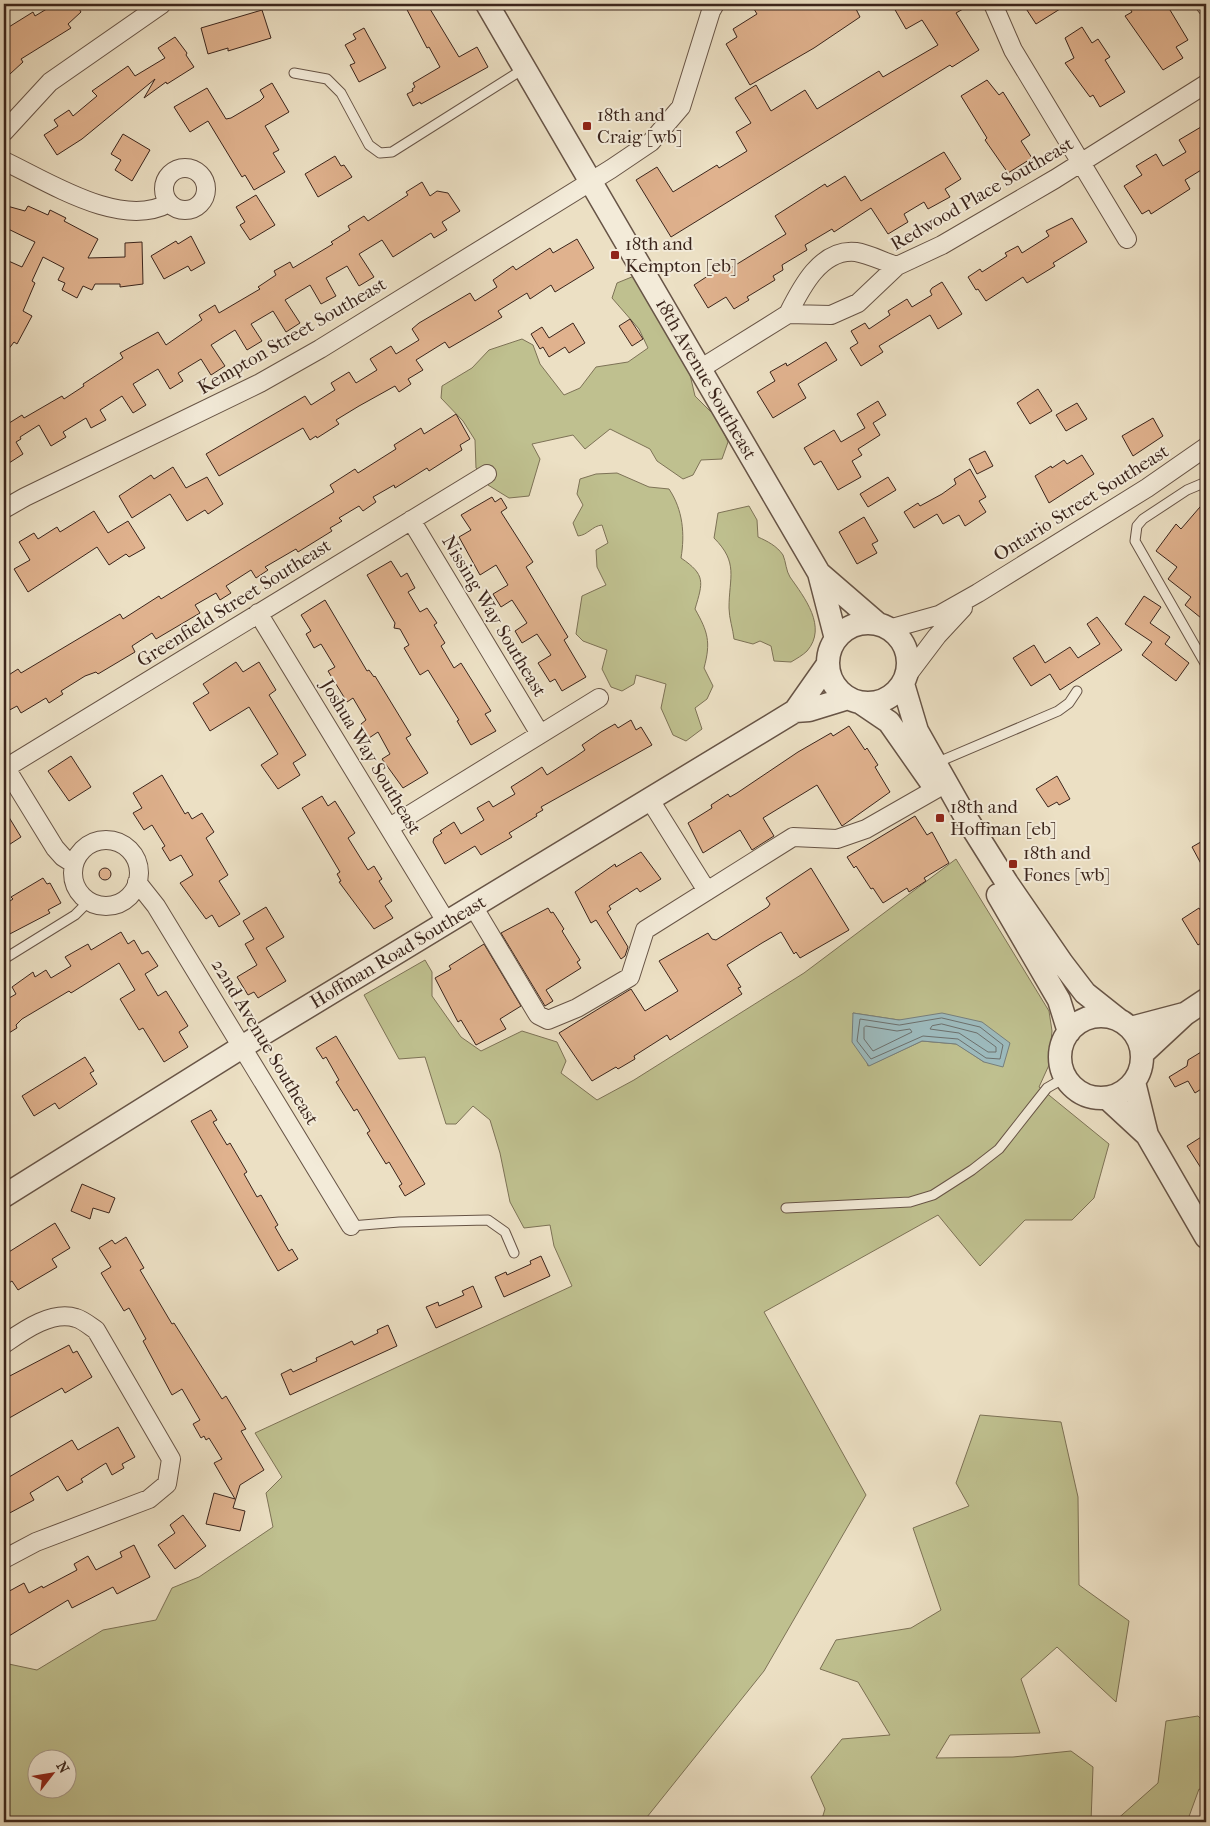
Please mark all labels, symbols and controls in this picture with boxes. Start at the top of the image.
place label: 18th and Craig [wb] [597,104,683,148]
marker: 18th and Craig [wb] [581,120,593,132]
street label: Redwood Place Southeast [887,133,1077,255]
place label: 18th and Kempton [eb] [625,233,737,277]
marker: 18th and Kempton [eb] [609,249,621,261]
street label: Kempton Street Southeast [194,273,390,399]
street label: 18th Avenue Southeast [651,294,761,464]
street label: Ontario Street Southeast [989,440,1173,566]
street label: Nissing Way Southeast [437,531,551,701]
street label: Greenfield Street Southeast [133,534,335,672]
street label: Joshua Way Southeast [315,674,426,839]
place label: 18th and Hoffman [eb] [950,796,1057,840]
marker: 18th and Hoffman [eb] [934,812,946,824]
place label: 18th and Fones [wb] [1023,842,1110,886]
marker: 18th and Fones [wb] [1007,858,1019,870]
street label: Hoffman Road Southeast [306,891,490,1013]
street label: 22nd Avenue Southeast [207,955,323,1129]
north arrow [28,1748,78,1798]
text: N [53,1759,73,1777]

